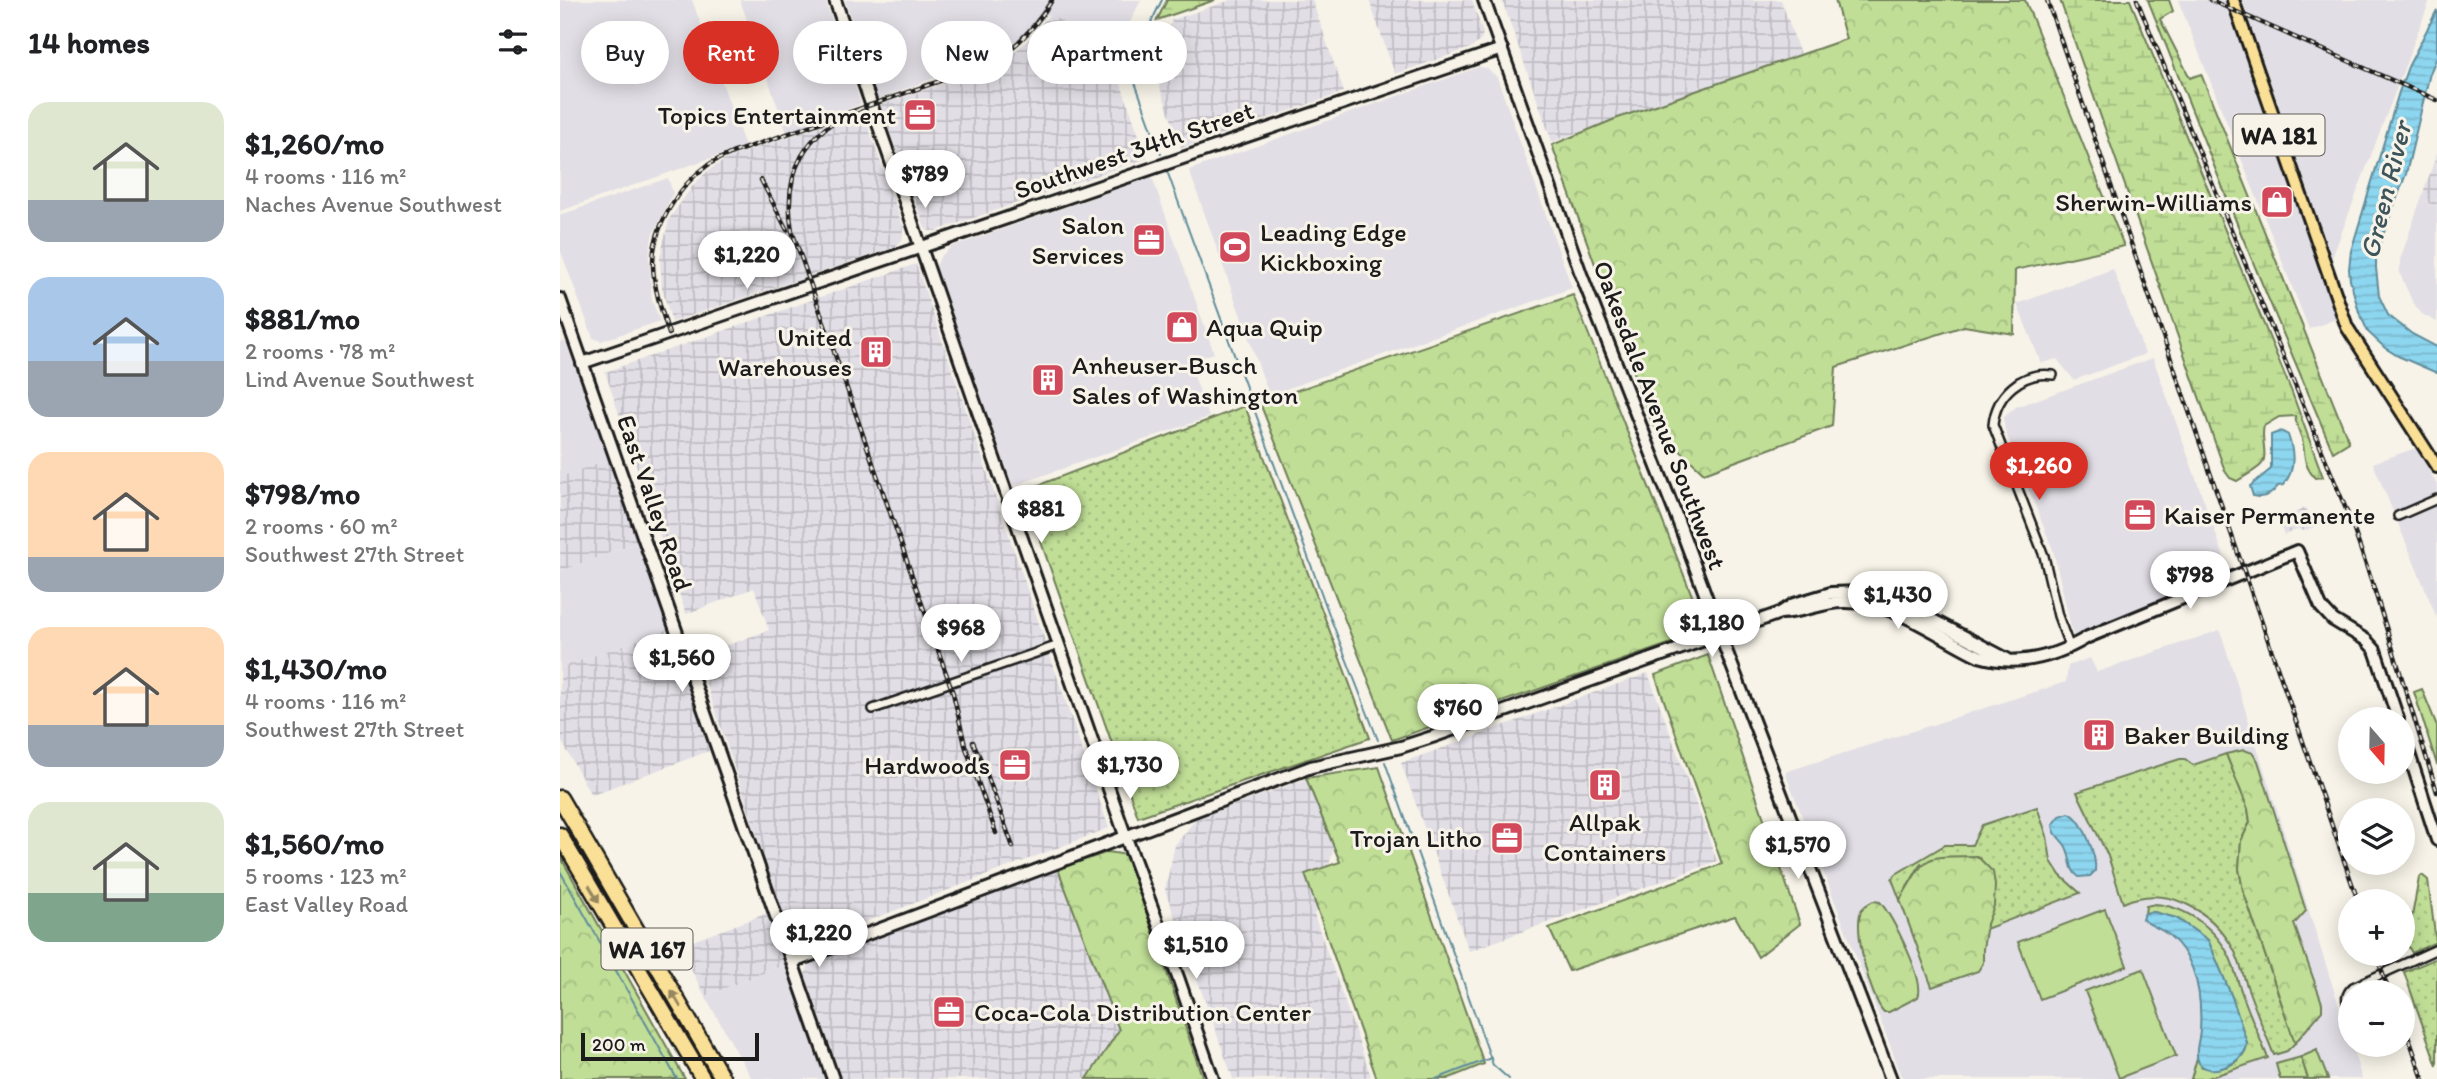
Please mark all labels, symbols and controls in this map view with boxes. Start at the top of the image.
chip: Buy [581,21,669,84]
chip: Rent [683,21,779,84]
chip: Filters [793,21,907,84]
chip: New [921,21,1013,84]
chip: Apartment [1027,21,1187,84]
icon: filters [494,23,532,61]
text: 14 homes [28,24,150,61]
street label: Southwest 34th Street [1010,94,1258,206]
office icon: Topics Entertainment [901,96,939,134]
place label: Topics Entertainment [658,99,896,131]
road number: WA 181 [2234,114,2324,155]
water label: Green River [2352,115,2419,262]
text: $1,260/mo [245,125,384,162]
icon: home [84,130,168,214]
pin: $789 [884,150,966,210]
text: $789 [901,159,949,187]
text: 4 rooms · 116 m² [245,162,407,190]
shop icon: Sherwin-Williams [2258,183,2296,221]
place label: Sherwin-Williams [2055,186,2252,218]
text: Naches Avenue Southwest [245,190,502,218]
place label: Salon Services [1032,209,1124,271]
place label: Leading Edge Kickboxing [1260,216,1407,278]
office icon: Salon Services [1130,221,1168,259]
sports icon: Leading Edge Kickboxing [1216,228,1254,266]
pin: $1,220 [690,232,804,291]
text: $1,220 [714,240,780,268]
street label: Oakesdale Avenue Southwest [1586,256,1734,574]
text: $881/mo [245,300,360,337]
icon: home [84,305,168,389]
shop icon: Aqua Quip [1163,308,1201,346]
place label: Aqua Quip [1206,311,1323,343]
place label: United Warehouses [718,321,852,383]
building icon: United Warehouses [857,333,895,371]
text: 2 rooms · 78 m² [245,337,395,365]
place label: Anheuser-Busch Sales of Washington [1072,349,1299,411]
building icon: Anheuser-Busch Sales of Washington [1029,361,1067,399]
text: Lind Avenue Southwest [245,365,474,393]
street label: East Valley Road [610,411,700,595]
pin: $1,260 [1982,442,2096,502]
text: $1,260 [2006,451,2072,479]
text: $798/mo [245,475,360,512]
icon: home [84,480,168,564]
pin: $881 [1000,486,1082,545]
text: $881 [1017,494,1065,522]
office icon: Kaiser Permanente [2121,496,2159,534]
place label: Kaiser Permanente [2164,499,2375,531]
text: 2 rooms · 60 m² [245,512,398,540]
text: Southwest 27th Street [245,540,464,568]
pin: $798 [2149,552,2231,611]
text: $798 [2166,560,2214,588]
pin: $1,430 [1841,572,1955,631]
text: $1,430 [1864,580,1932,608]
pin: $1,180 [1655,600,1769,659]
pin: $968 [920,604,1002,664]
text: $1,180 [1679,608,1745,636]
text: $968 [937,613,985,641]
pin: $1,560 [625,634,739,694]
text: $1,560 [649,643,715,671]
text: $1,430/mo [245,650,387,687]
icon: home [84,655,168,739]
pin: $760 [1417,684,1499,744]
text: 4 rooms · 116 m² [245,687,407,715]
text: $760 [1433,693,1483,721]
north arrow [2338,707,2415,784]
map controls [2338,707,2415,1057]
text: Southwest 27th Street [245,715,464,743]
building icon: Baker Building [2080,716,2118,754]
place label: Baker Building [2124,719,2290,751]
pin: $1,730 [1073,742,1187,801]
office icon: Hardwoods [996,746,1034,784]
place label: Hardwoods [864,749,990,781]
text: $1,730 [1097,750,1163,778]
building icon: Allpak Containers [1586,766,1624,804]
button: layers [2338,798,2415,875]
place label: Allpak Containers [1544,806,1666,868]
office icon: Trojan Litho [1488,819,1526,857]
place label: Trojan Litho [1350,822,1482,854]
pin: $1,570 [1741,822,1855,881]
text: $1,560/mo [245,825,384,862]
icon: home [84,830,168,914]
text: $1,570 [1765,830,1831,858]
text: 5 rooms · 123 m² [245,862,407,890]
one-way arrow [588,885,600,904]
button: + [2338,889,2415,966]
text: East Valley Road [245,890,408,918]
pin: $1,220 [762,909,876,969]
text: $1,220 [786,918,852,946]
pin: $1,510 [1139,922,1253,981]
road number: WA 167 [602,929,692,970]
text: $1,510 [1164,930,1228,958]
button: − [2338,980,2415,1057]
one-way arrow [670,990,682,1009]
office icon: Coca-Cola Distribution Center [930,993,968,1031]
place label: Coca-Cola Distribution Center [974,996,1311,1028]
scale bar [581,1030,760,1062]
text: 200 m [592,1033,646,1056]

